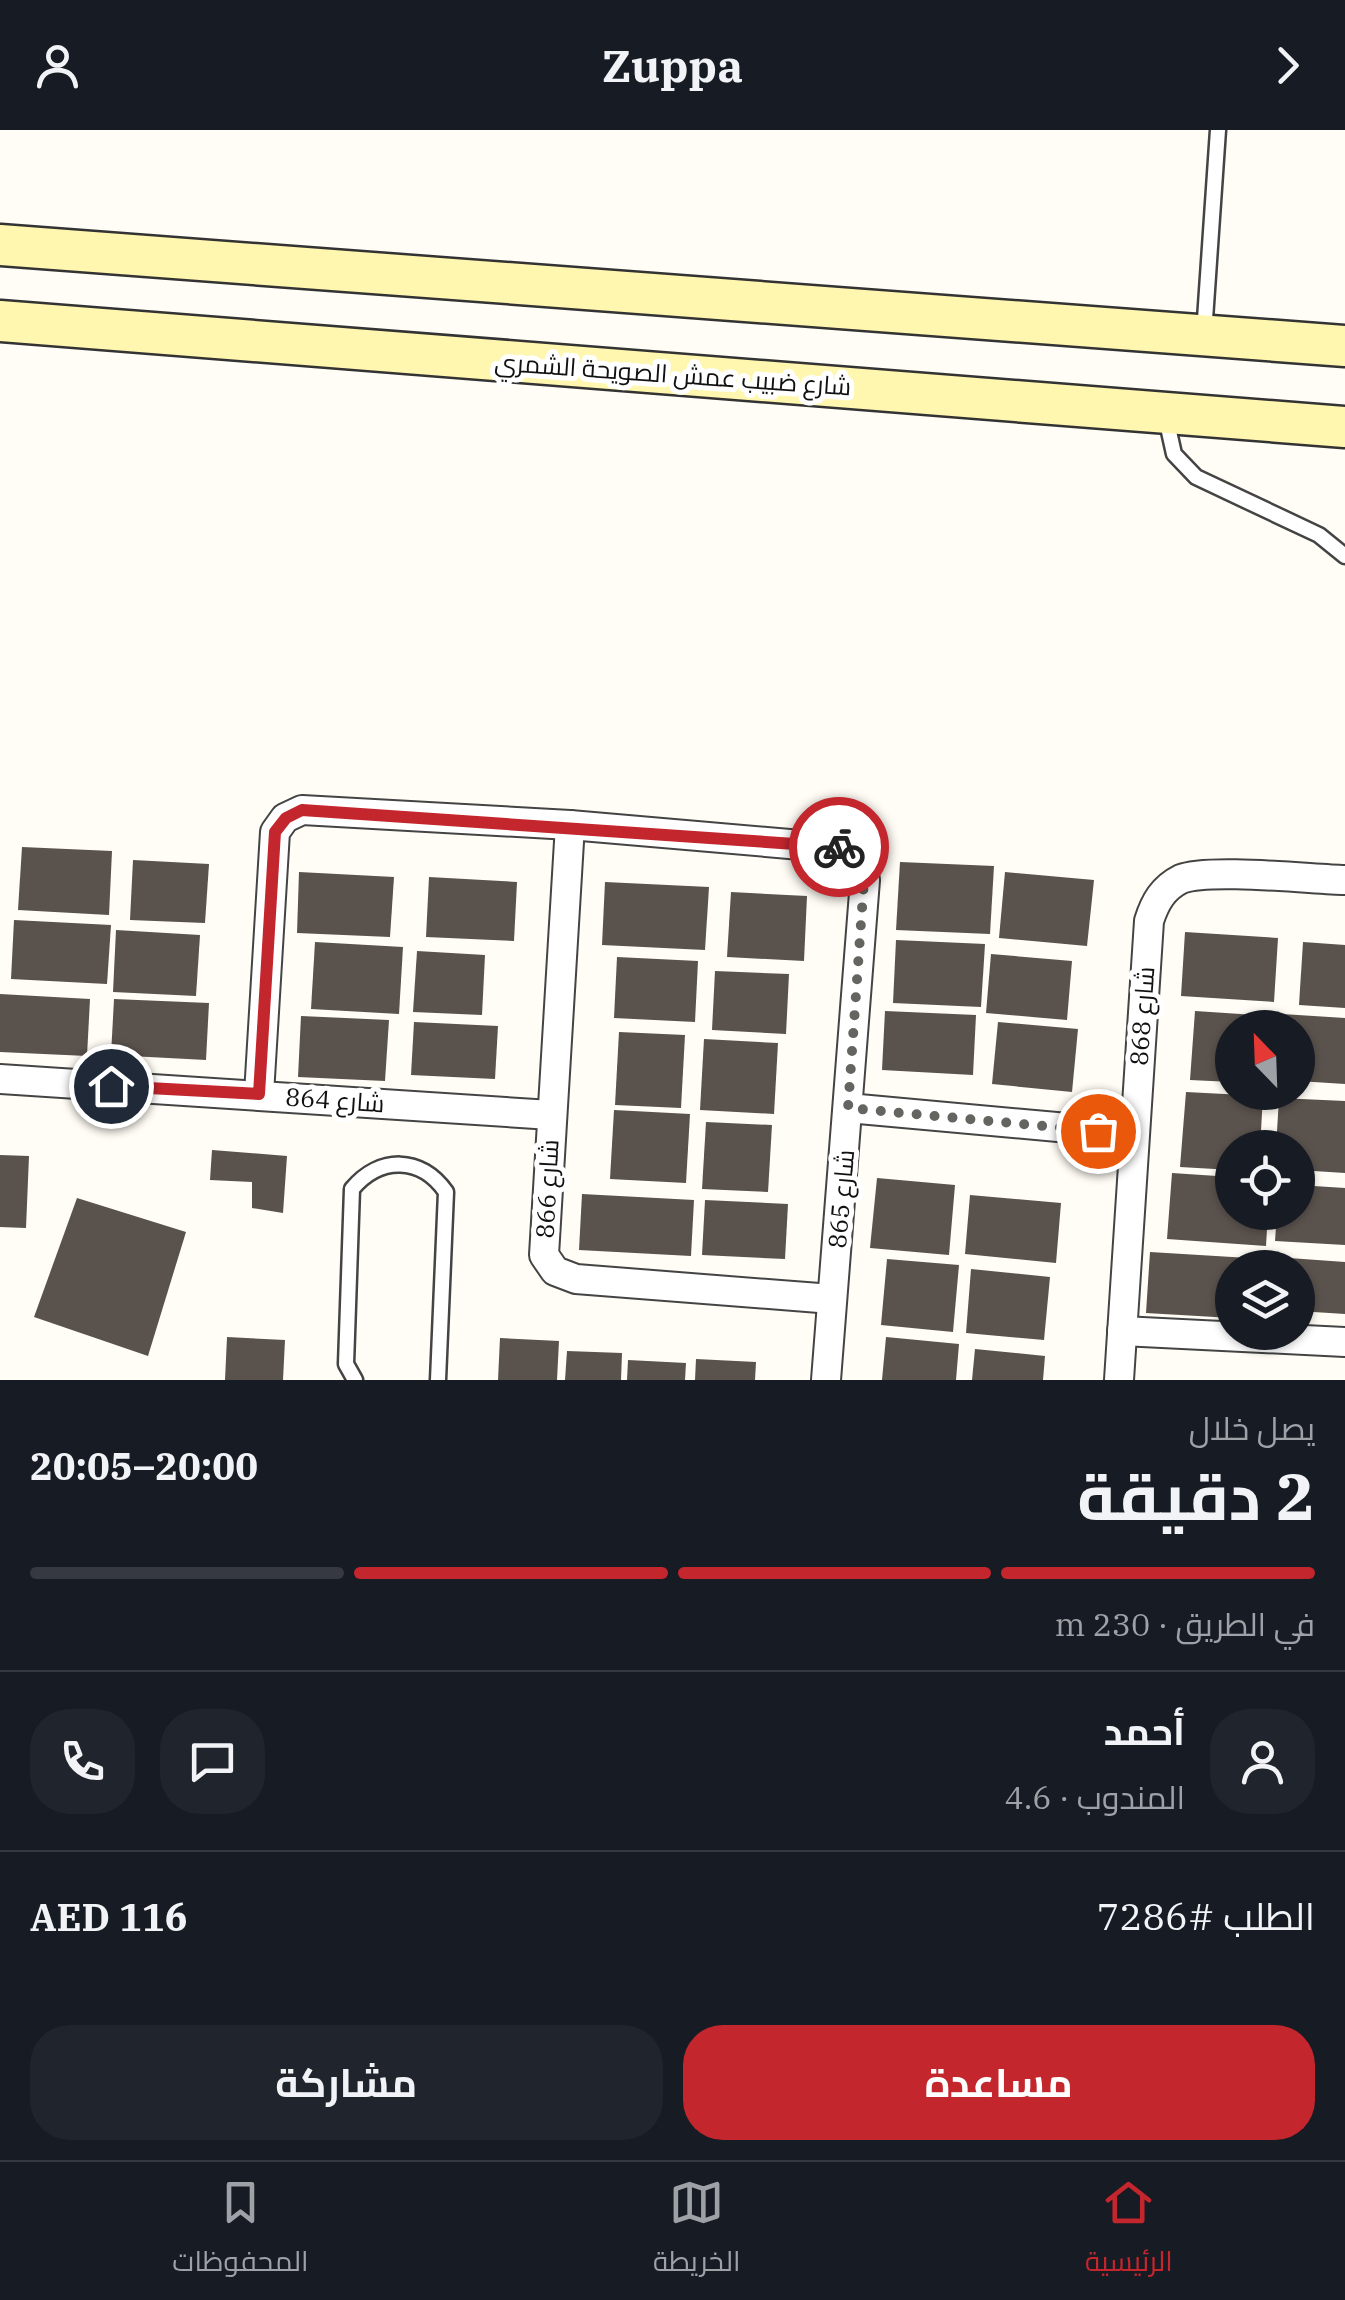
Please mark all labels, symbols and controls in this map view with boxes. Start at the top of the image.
text: Zuppa [602,36,743,94]
icon: person [30,38,85,93]
icon: forward [1260,38,1315,93]
street label: شارع ضبيب عمش الصويحة الشمري [493,345,853,406]
courier [789,797,889,897]
icon: bike [812,820,867,875]
street label: شارع 868 [1122,965,1162,1067]
north arrow [1215,1010,1315,1110]
map controls [1215,1010,1315,1350]
pin [69,1044,154,1129]
icon: home [84,1059,139,1114]
street label: شارع 864 [284,1080,386,1120]
pin [1056,1089,1141,1174]
icon: bag [1071,1104,1126,1159]
button: locate [1215,1130,1315,1230]
street label: شارع 866 [527,1139,567,1239]
street label: شارع 865 [820,1148,862,1250]
button: layers [1215,1250,1315,1350]
text: يصل خلال [1189,1407,1315,1449]
text: 20:00–20:05 [30,1441,258,1490]
text: 2 دقيقة [1077,1453,1315,1538]
text: في الطريق · 230 m [1055,1603,1315,1645]
text: أحمد [1104,1706,1185,1755]
button: phone [30,1709,135,1814]
button: chat [160,1709,265,1814]
button: person [1210,1709,1315,1814]
text: المندوب · 4.6 [1005,1776,1185,1818]
text: الطلب #7286 [1097,1891,1315,1940]
text: AED 116 [30,1892,187,1941]
button: مشاركة [30,2025,663,2140]
button: مساعدة [683,2025,1315,2140]
tab: المحفوظات [172,2175,309,2287]
tab: الخريطة [653,2175,740,2287]
tab: الرئيسية [1085,2175,1173,2287]

